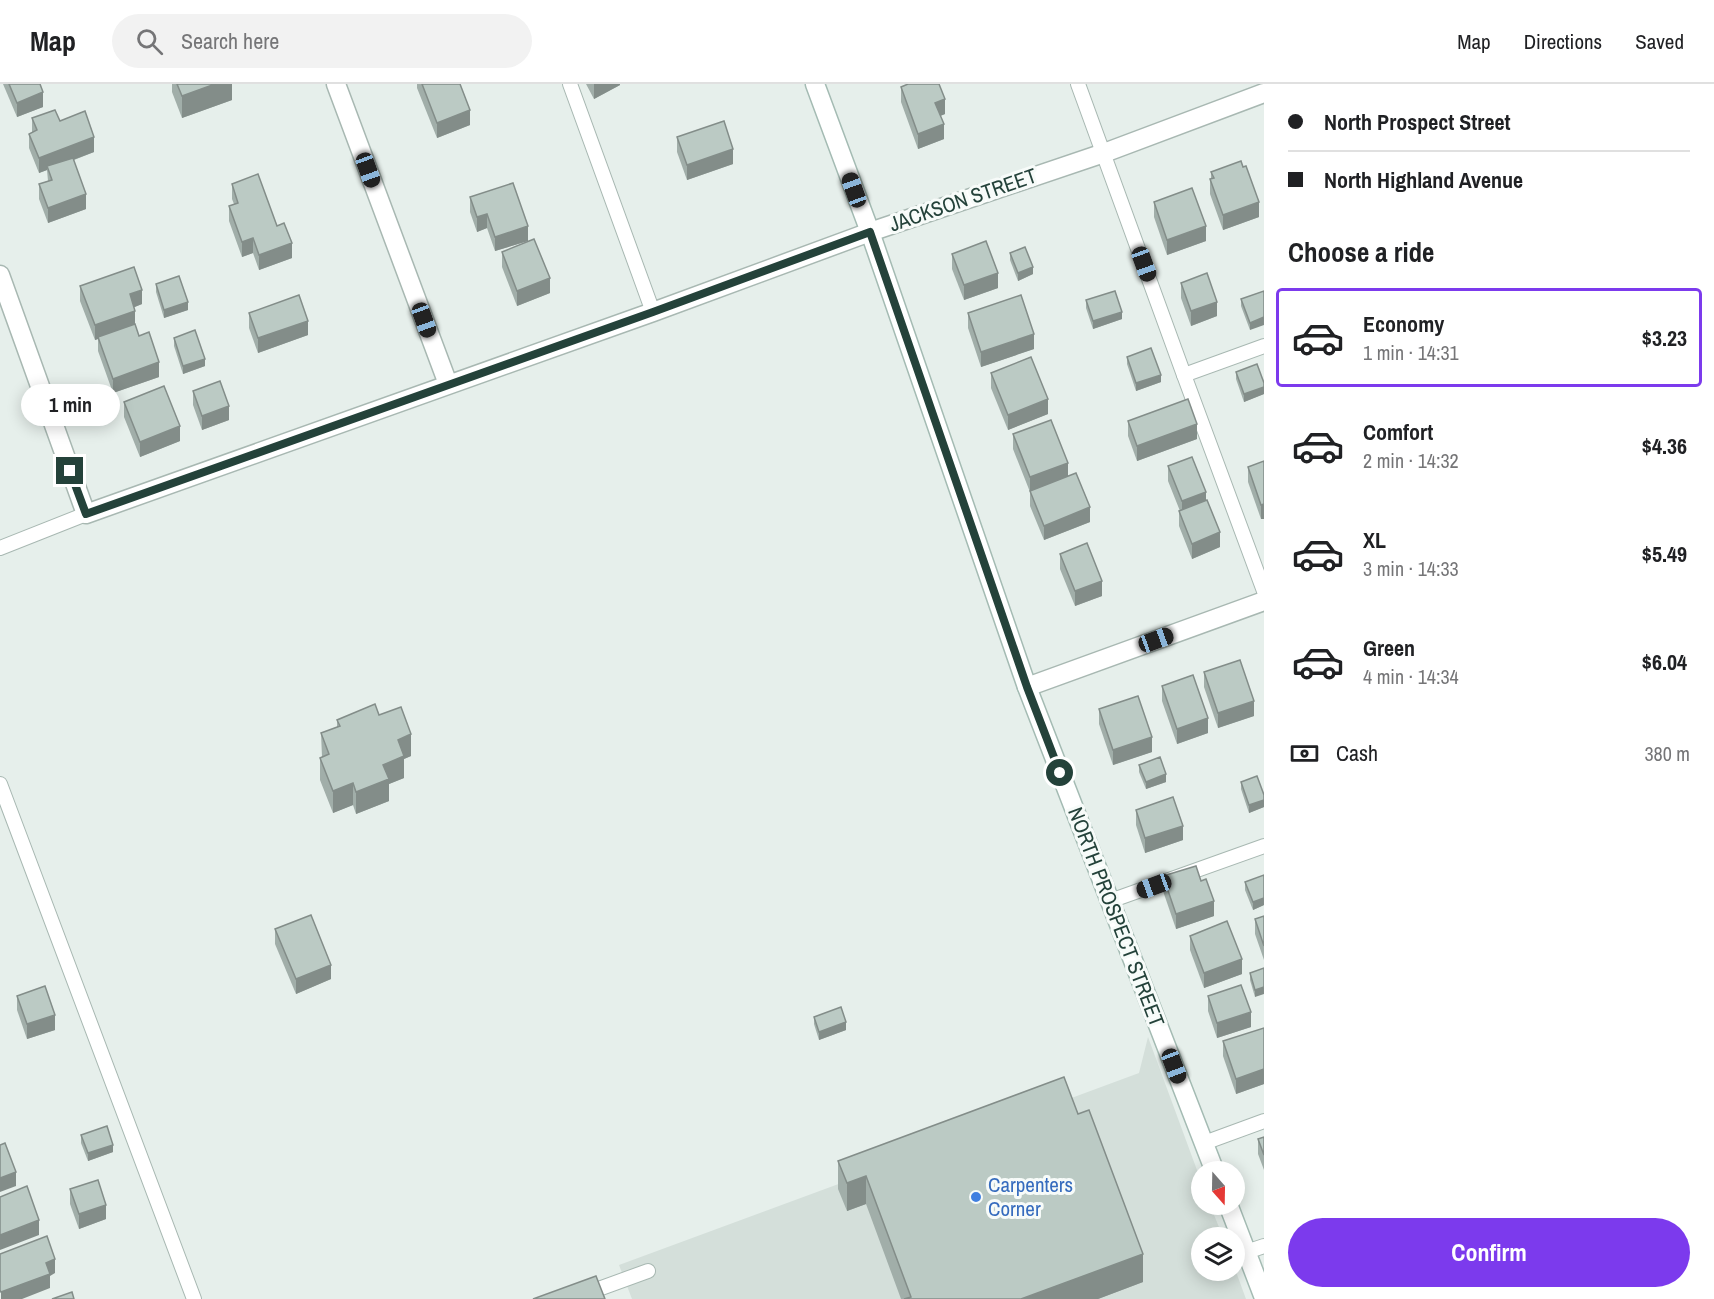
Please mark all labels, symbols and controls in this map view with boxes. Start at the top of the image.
search box [112,14,532,68]
text: Map [30,22,76,60]
icon: search [133,25,166,58]
text: Search here [181,26,279,56]
text: Map [1457,27,1491,56]
text: Directions [1524,27,1602,56]
text: Saved [1635,27,1684,56]
text: North Prospect Street [1324,107,1510,137]
car [353,150,383,190]
street label: JACKSON STREET [885,161,1041,238]
text: North Highland Avenue [1324,165,1523,195]
car [839,170,869,210]
text: Choose a ride [1288,234,1434,270]
car [1129,244,1159,284]
car [409,300,439,340]
text: Economy [1363,309,1444,339]
icon: car [1291,311,1345,365]
text: $3.23 [1642,323,1687,353]
text: 1 min · 14:31 [1363,339,1459,366]
callout: 1 min [20,384,119,426]
text: 1 min [49,391,92,418]
text: Comfort [1363,417,1433,447]
icon: car [1291,419,1345,473]
text: $4.36 [1642,431,1687,461]
text: 2 min · 14:32 [1363,447,1459,474]
route end [56,457,83,484]
text: XL [1363,525,1386,555]
icon: car [1291,527,1345,581]
text: $5.49 [1642,539,1687,569]
text: 3 min · 14:33 [1363,555,1459,582]
car [1136,625,1176,655]
text: Green [1363,633,1415,663]
icon: car [1291,635,1345,689]
text: $6.04 [1642,647,1687,677]
text: 4 min · 14:34 [1363,663,1459,690]
icon: cash [1288,737,1321,770]
text: Cash [1336,738,1378,768]
text: 380 m [1644,740,1690,767]
route start [1046,759,1073,786]
street label: NORTH PROSPECT STREET [1061,803,1172,1031]
car [1134,871,1174,901]
car [1159,1046,1189,1086]
north arrow [1191,1161,1245,1215]
map controls [1191,1161,1245,1281]
place label: Carpenters Corner [988,1170,1073,1223]
marker: Carpenters Corner [969,1190,983,1204]
button: Confirm [1288,1218,1690,1287]
button: layers [1191,1227,1245,1281]

